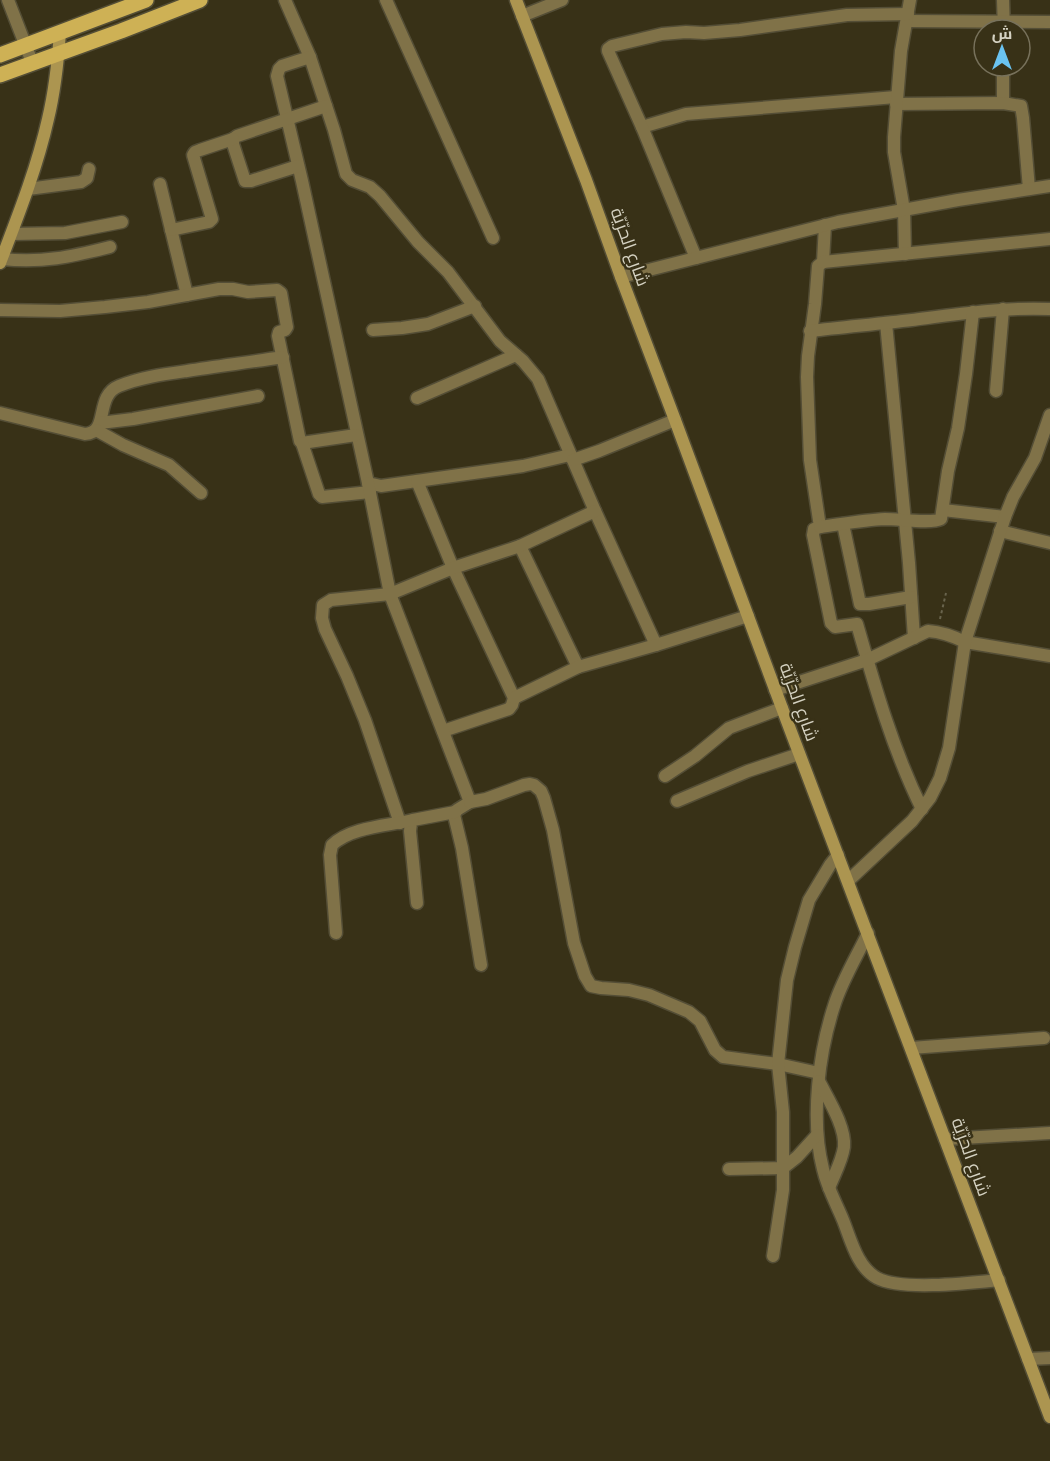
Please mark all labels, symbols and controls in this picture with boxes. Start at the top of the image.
north arrow [972,18,1032,78]
text: ش [992,24,1012,43]
street label: شارع الحرّيّة [605,205,654,290]
street label: شارع الحرّيّة [774,660,823,745]
street label: شارع الحرّيّة [946,1115,995,1200]

